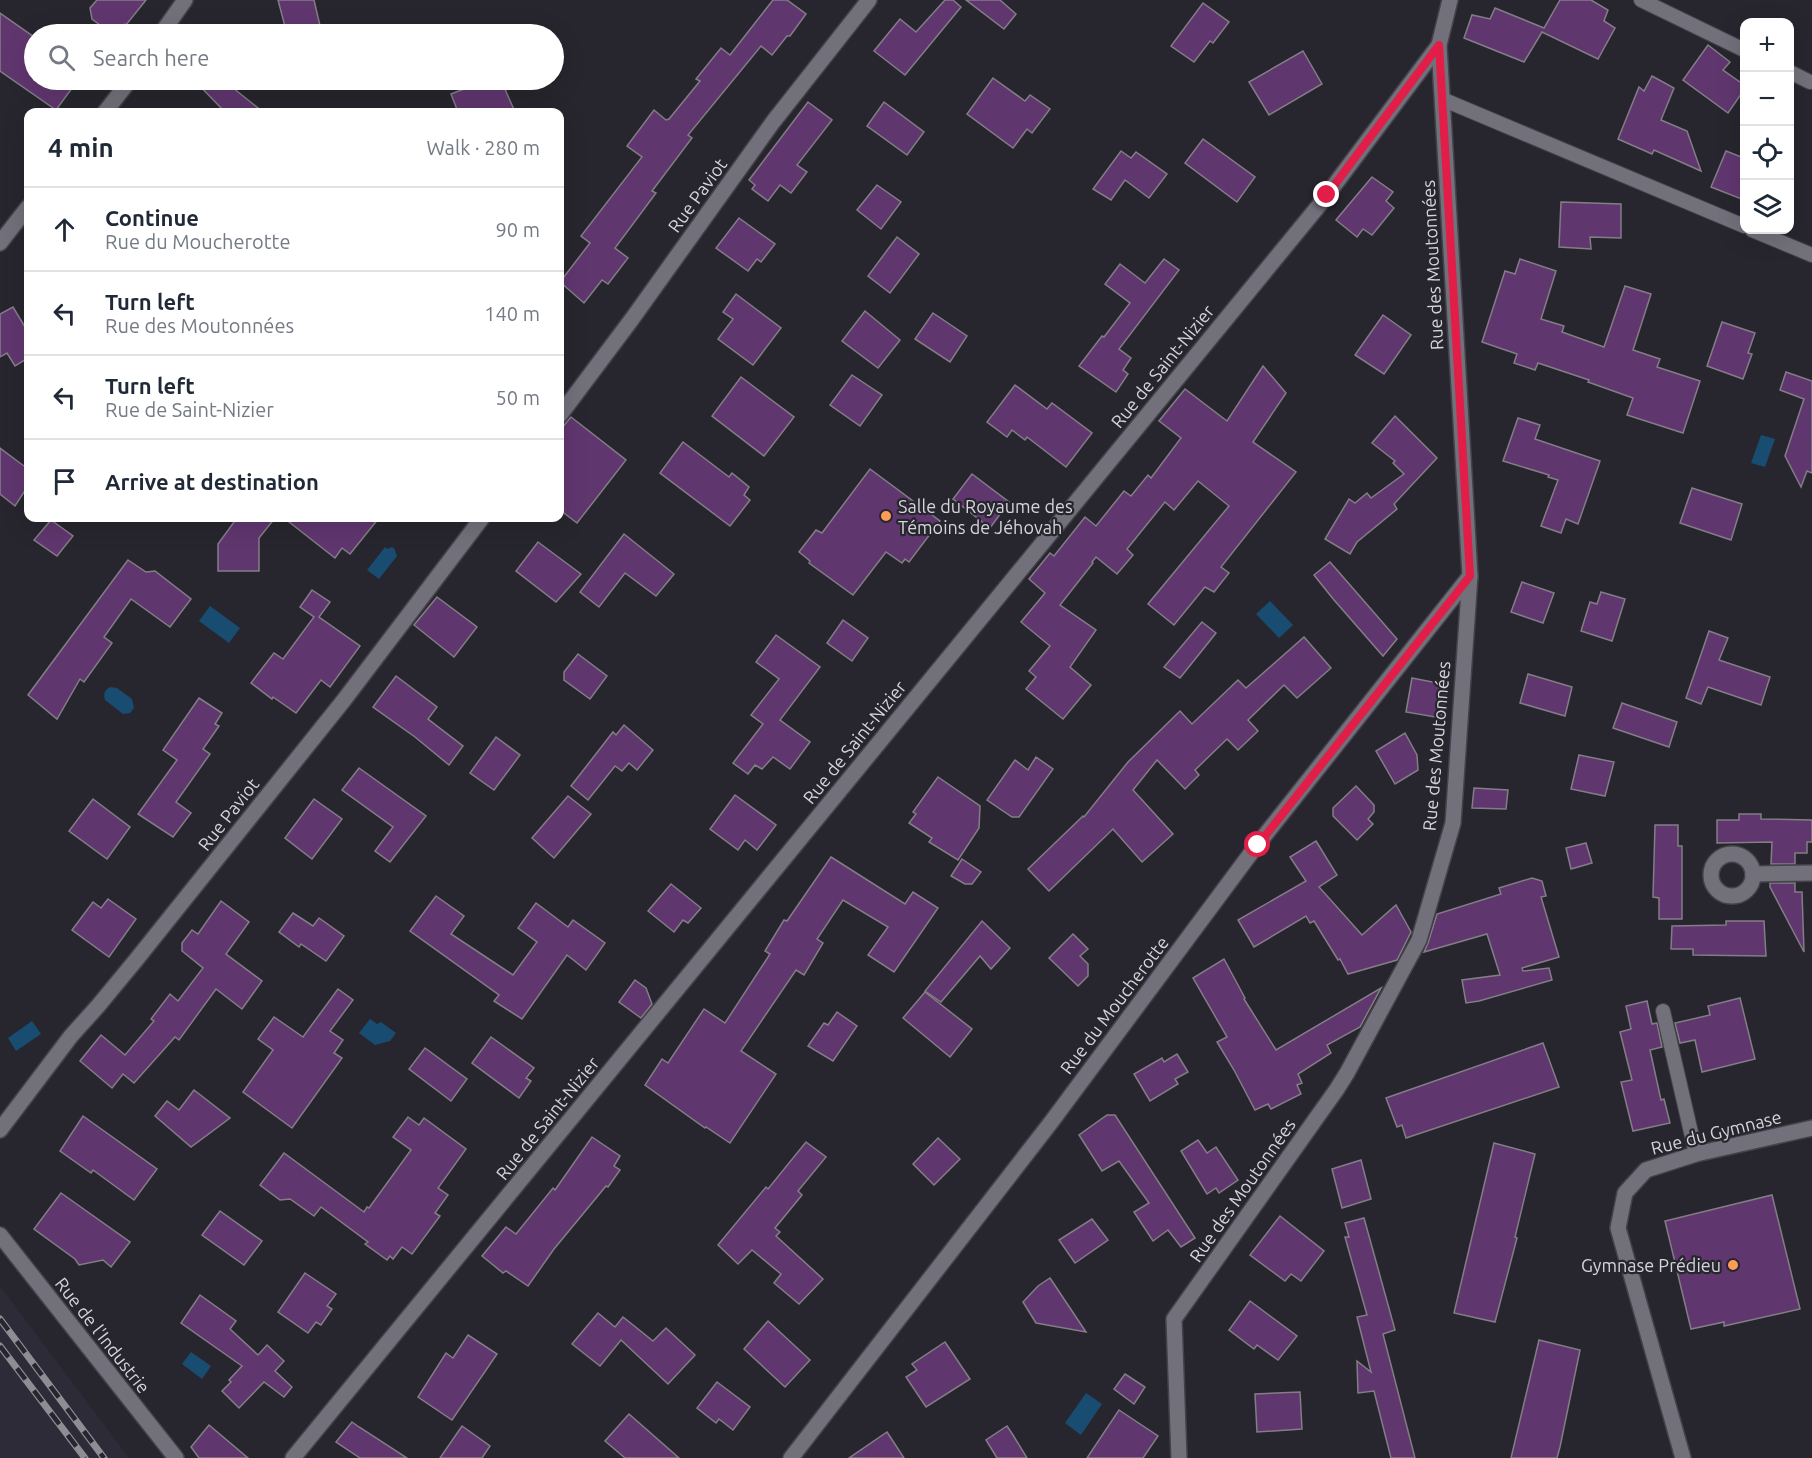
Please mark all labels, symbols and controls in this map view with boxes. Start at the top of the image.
map controls [1740,18,1794,234]
button: + [1740,18,1794,72]
search box [24,24,564,90]
icon: search [45,41,78,74]
text: Search here [93,45,209,70]
button: − [1740,72,1794,126]
button: locate [1740,126,1794,180]
text: 4 min [48,133,114,162]
text: Walk · 280 m [427,136,540,159]
street label: Rue Paviot [664,154,730,236]
street label: Rue des Moutonnées [1418,179,1446,351]
button: layers [1740,180,1794,234]
route end [1313,181,1339,207]
text: Continue [105,205,199,230]
icon: ahead [48,213,81,246]
text: 90 m [496,218,540,241]
text: Rue du Moucherotte [105,230,290,253]
text: Turn left [105,289,195,314]
icon: left [48,297,81,330]
street label: Rue de Saint-Nizier [1106,301,1218,431]
text: 140 m [484,302,540,325]
text: Rue des Moutonnées [105,314,294,337]
text: Turn left [105,373,195,398]
icon: left [48,381,81,414]
text: 50 m [496,386,540,409]
text: Rue de Saint-Nizier [105,398,274,421]
icon: arrive [48,465,81,498]
text: Arrive at destination [105,469,319,494]
place label: Salle du Royaume des Témoins de Jéhovah [898,496,1073,537]
marker: Salle du Royaume des Témoins de Jéhovah [879,509,893,523]
street label: Rue des Moutonnées [1419,660,1453,832]
street label: Rue de Saint-Nizier [798,677,910,807]
street label: Rue Paviot [194,774,262,854]
route start [1244,831,1270,857]
street label: Rue du Moucherotte [1056,932,1172,1078]
street label: Rue de Saint-Nizier [491,1053,603,1183]
street label: Rue du Gymnase [1649,1106,1783,1158]
street label: Rue des Moutonnées [1185,1114,1299,1265]
place label: Gymnase Prédieu [1581,1255,1721,1275]
marker: Gymnase Prédieu [1726,1258,1740,1272]
street label: Rue de l'Industrie [52,1273,154,1397]

